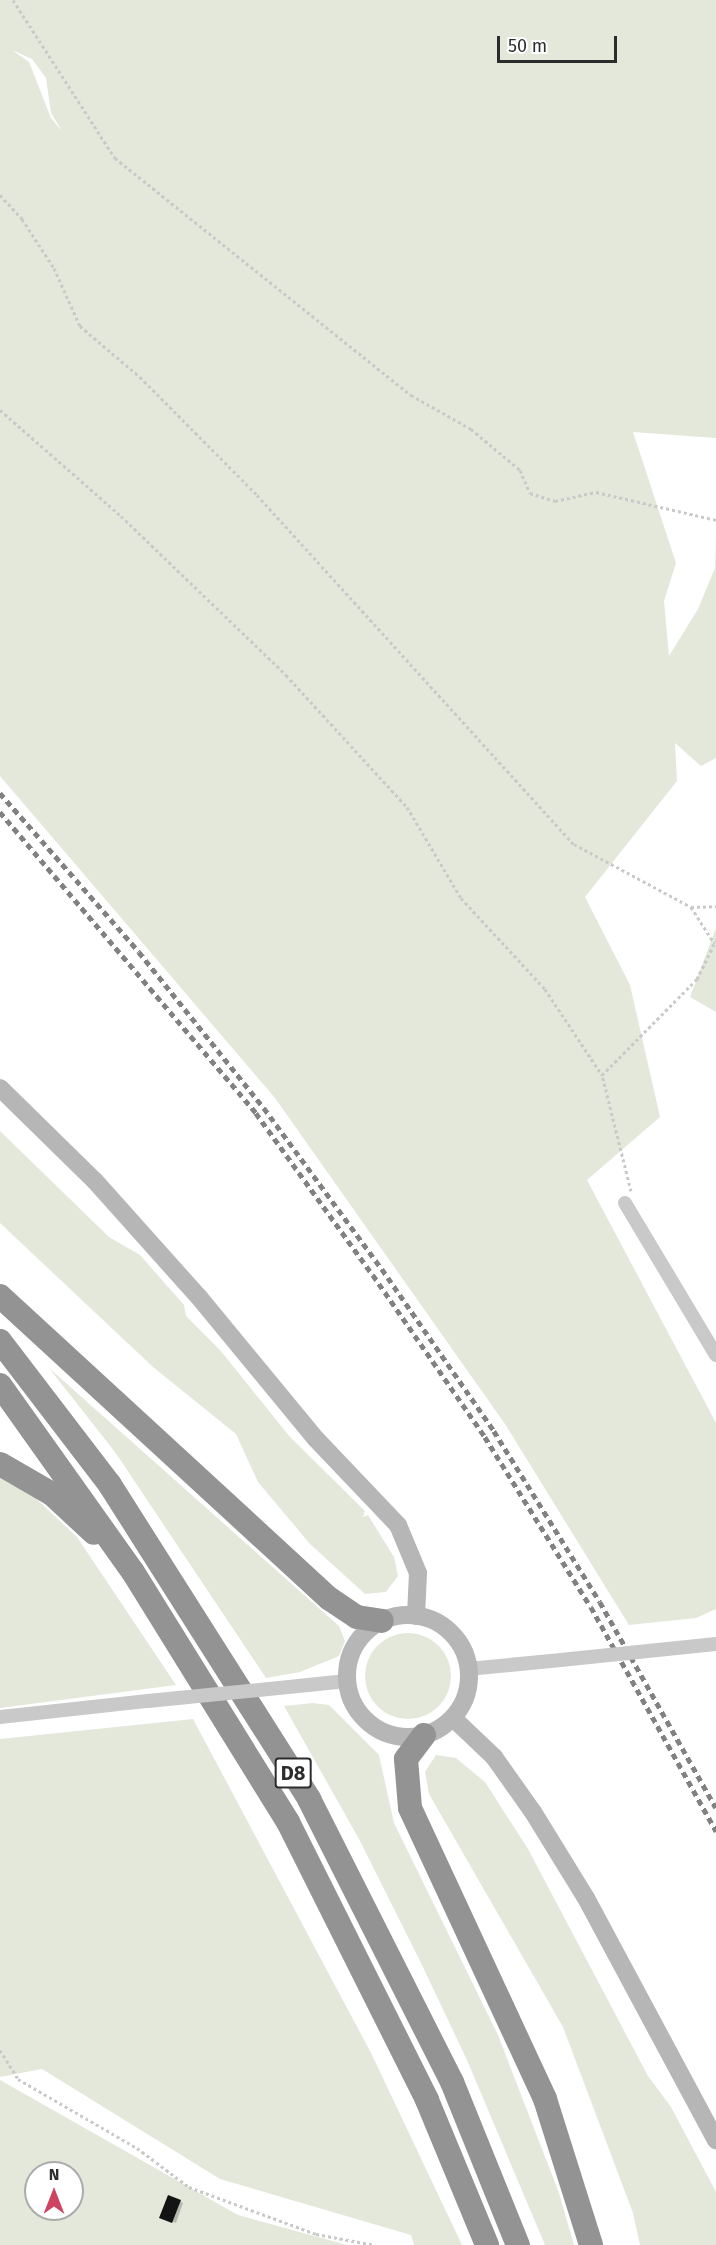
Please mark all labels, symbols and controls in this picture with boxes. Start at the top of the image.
scale bar [500,24,620,62]
text: 50 m [508,35,547,57]
road number: D8 [274,1756,312,1790]
north arrow [24,2161,84,2221]
text: N [49,2165,59,2184]

